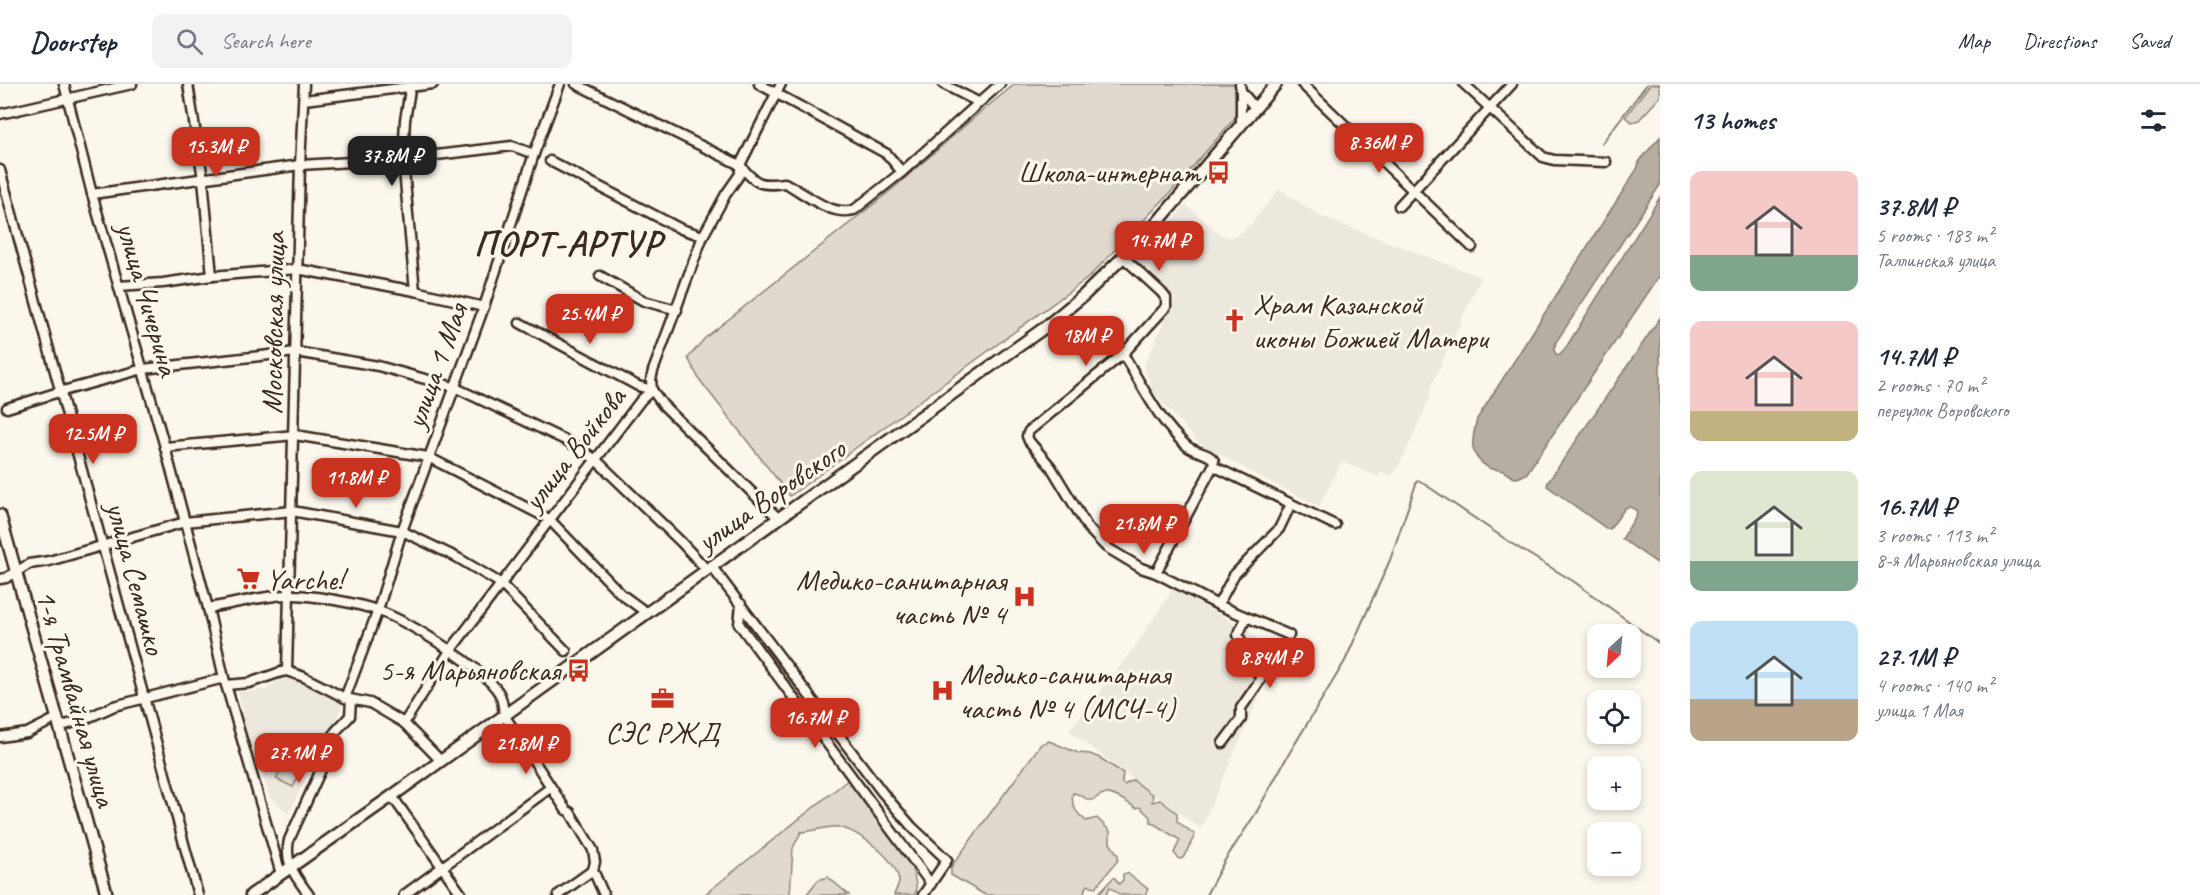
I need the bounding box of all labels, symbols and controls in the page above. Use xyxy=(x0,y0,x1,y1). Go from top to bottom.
search box xyxy=(152,14,572,68)
text: Doorstep xyxy=(30,24,116,59)
icon: search xyxy=(173,25,206,58)
text: Search here xyxy=(221,27,311,55)
text: Map xyxy=(1958,28,1990,54)
text: Directions xyxy=(2023,28,2096,54)
text: Saved xyxy=(2129,28,2170,54)
text: 13 homes xyxy=(1690,104,1775,137)
icon: filters xyxy=(2137,104,2170,137)
pin: 8.36M ₽ xyxy=(1324,123,1434,174)
pin: 15.3M ₽ xyxy=(161,127,271,178)
text: 8.36M ₽ xyxy=(1348,130,1410,155)
text: 15.3M ₽ xyxy=(186,134,246,159)
pin: 37.8M ₽ xyxy=(337,136,447,187)
text: 37.8M ₽ xyxy=(362,143,422,168)
place label: Школа-интернат xyxy=(1018,153,1202,191)
bus stop icon: Школа-интернат xyxy=(1205,159,1231,185)
text: 37.8M ₽ xyxy=(1876,190,1955,223)
icon: home xyxy=(1738,195,1810,267)
street label: улица Чичерина xyxy=(107,216,189,382)
district label: ПОРТ-АРТУР xyxy=(474,220,666,266)
pin: 14.7M ₽ xyxy=(1104,221,1214,272)
text: 5 rooms · 183 m² xyxy=(1876,223,1993,248)
text: 14.7M ₽ xyxy=(1129,228,1189,253)
street label: Московская улица xyxy=(252,230,294,414)
text: Таллинская улица xyxy=(1876,248,1995,273)
place label: Храм Казанской иконы Божией Матери xyxy=(1253,285,1490,357)
pin: 25.4M ₽ xyxy=(535,294,645,345)
street label: улица 1 Мая xyxy=(395,296,477,435)
text: 25.4M ₽ xyxy=(560,301,620,326)
church icon: Храм Казанской иконы Божией Матери xyxy=(1222,308,1248,334)
pin: 18M ₽ xyxy=(1044,316,1128,367)
text: 18M ₽ xyxy=(1062,323,1110,348)
text: 14.7M ₽ xyxy=(1876,340,1955,373)
icon: home xyxy=(1738,345,1810,417)
text: 2 rooms · 70 m² xyxy=(1876,373,1984,398)
street label: улица Войкова xyxy=(513,378,635,520)
text: переулок Воровского xyxy=(1876,398,2008,423)
pin: 12.5M ₽ xyxy=(38,414,148,465)
text: 12.5M ₽ xyxy=(63,421,123,446)
street label: улица Воровского xyxy=(688,429,854,561)
pin: 11.8M ₽ xyxy=(301,458,411,509)
text: 11.8M ₽ xyxy=(326,465,386,490)
text: 16.7M ₽ xyxy=(1876,490,1955,523)
icon: home xyxy=(1738,495,1810,567)
street label: улица Семашко xyxy=(97,496,175,660)
pin: 21.8M ₽ xyxy=(1089,504,1199,555)
text: 21.8M ₽ xyxy=(1114,511,1174,536)
text: 3 rooms · 113 m² xyxy=(1876,523,1993,548)
text: 8-я Марьяновская улица xyxy=(1876,548,2040,573)
place label: Yarche! xyxy=(266,560,349,598)
place label: Медико-санитарная часть № 4 xyxy=(796,561,1009,633)
supermarket icon: Yarche! xyxy=(235,566,261,592)
hospital icon: Медико-санитарная часть № 4 xyxy=(1011,584,1037,610)
street label: 1-я Трамвайная улица xyxy=(27,585,126,813)
north arrow xyxy=(1587,624,1641,678)
map controls xyxy=(1587,624,1641,876)
pin: 8.84M ₽ xyxy=(1215,638,1325,689)
text: 27.1M ₽ xyxy=(1876,640,1955,673)
text: 8.84M ₽ xyxy=(1240,645,1300,670)
icon: home xyxy=(1738,645,1810,717)
place label: 5-я Марьяновская xyxy=(379,651,563,689)
place label: Медико-санитарная часть № 4 (МСЧ-4) xyxy=(960,655,1177,727)
bus stop icon: 5-я Марьяновская xyxy=(565,657,591,683)
text: 4 rooms · 140 m² xyxy=(1876,673,1993,698)
hospital icon: Медико-санитарная часть № 4 (МСЧ-4) xyxy=(929,678,955,704)
office icon: СЭС РЖД xyxy=(649,685,675,711)
button: locate xyxy=(1587,690,1641,744)
pin: 16.7M ₽ xyxy=(760,698,870,749)
text: улица 1 Мая xyxy=(1876,698,1962,723)
text: 16.7M ₽ xyxy=(784,705,846,730)
place label: СЭС РЖД xyxy=(605,713,721,751)
pin: 21.8M ₽ xyxy=(471,724,581,775)
text: 21.8M ₽ xyxy=(496,731,556,756)
pin: 27.1M ₽ xyxy=(244,733,354,784)
text: 27.1M ₽ xyxy=(269,740,329,765)
button: + xyxy=(1587,756,1641,810)
button: − xyxy=(1587,822,1641,876)

